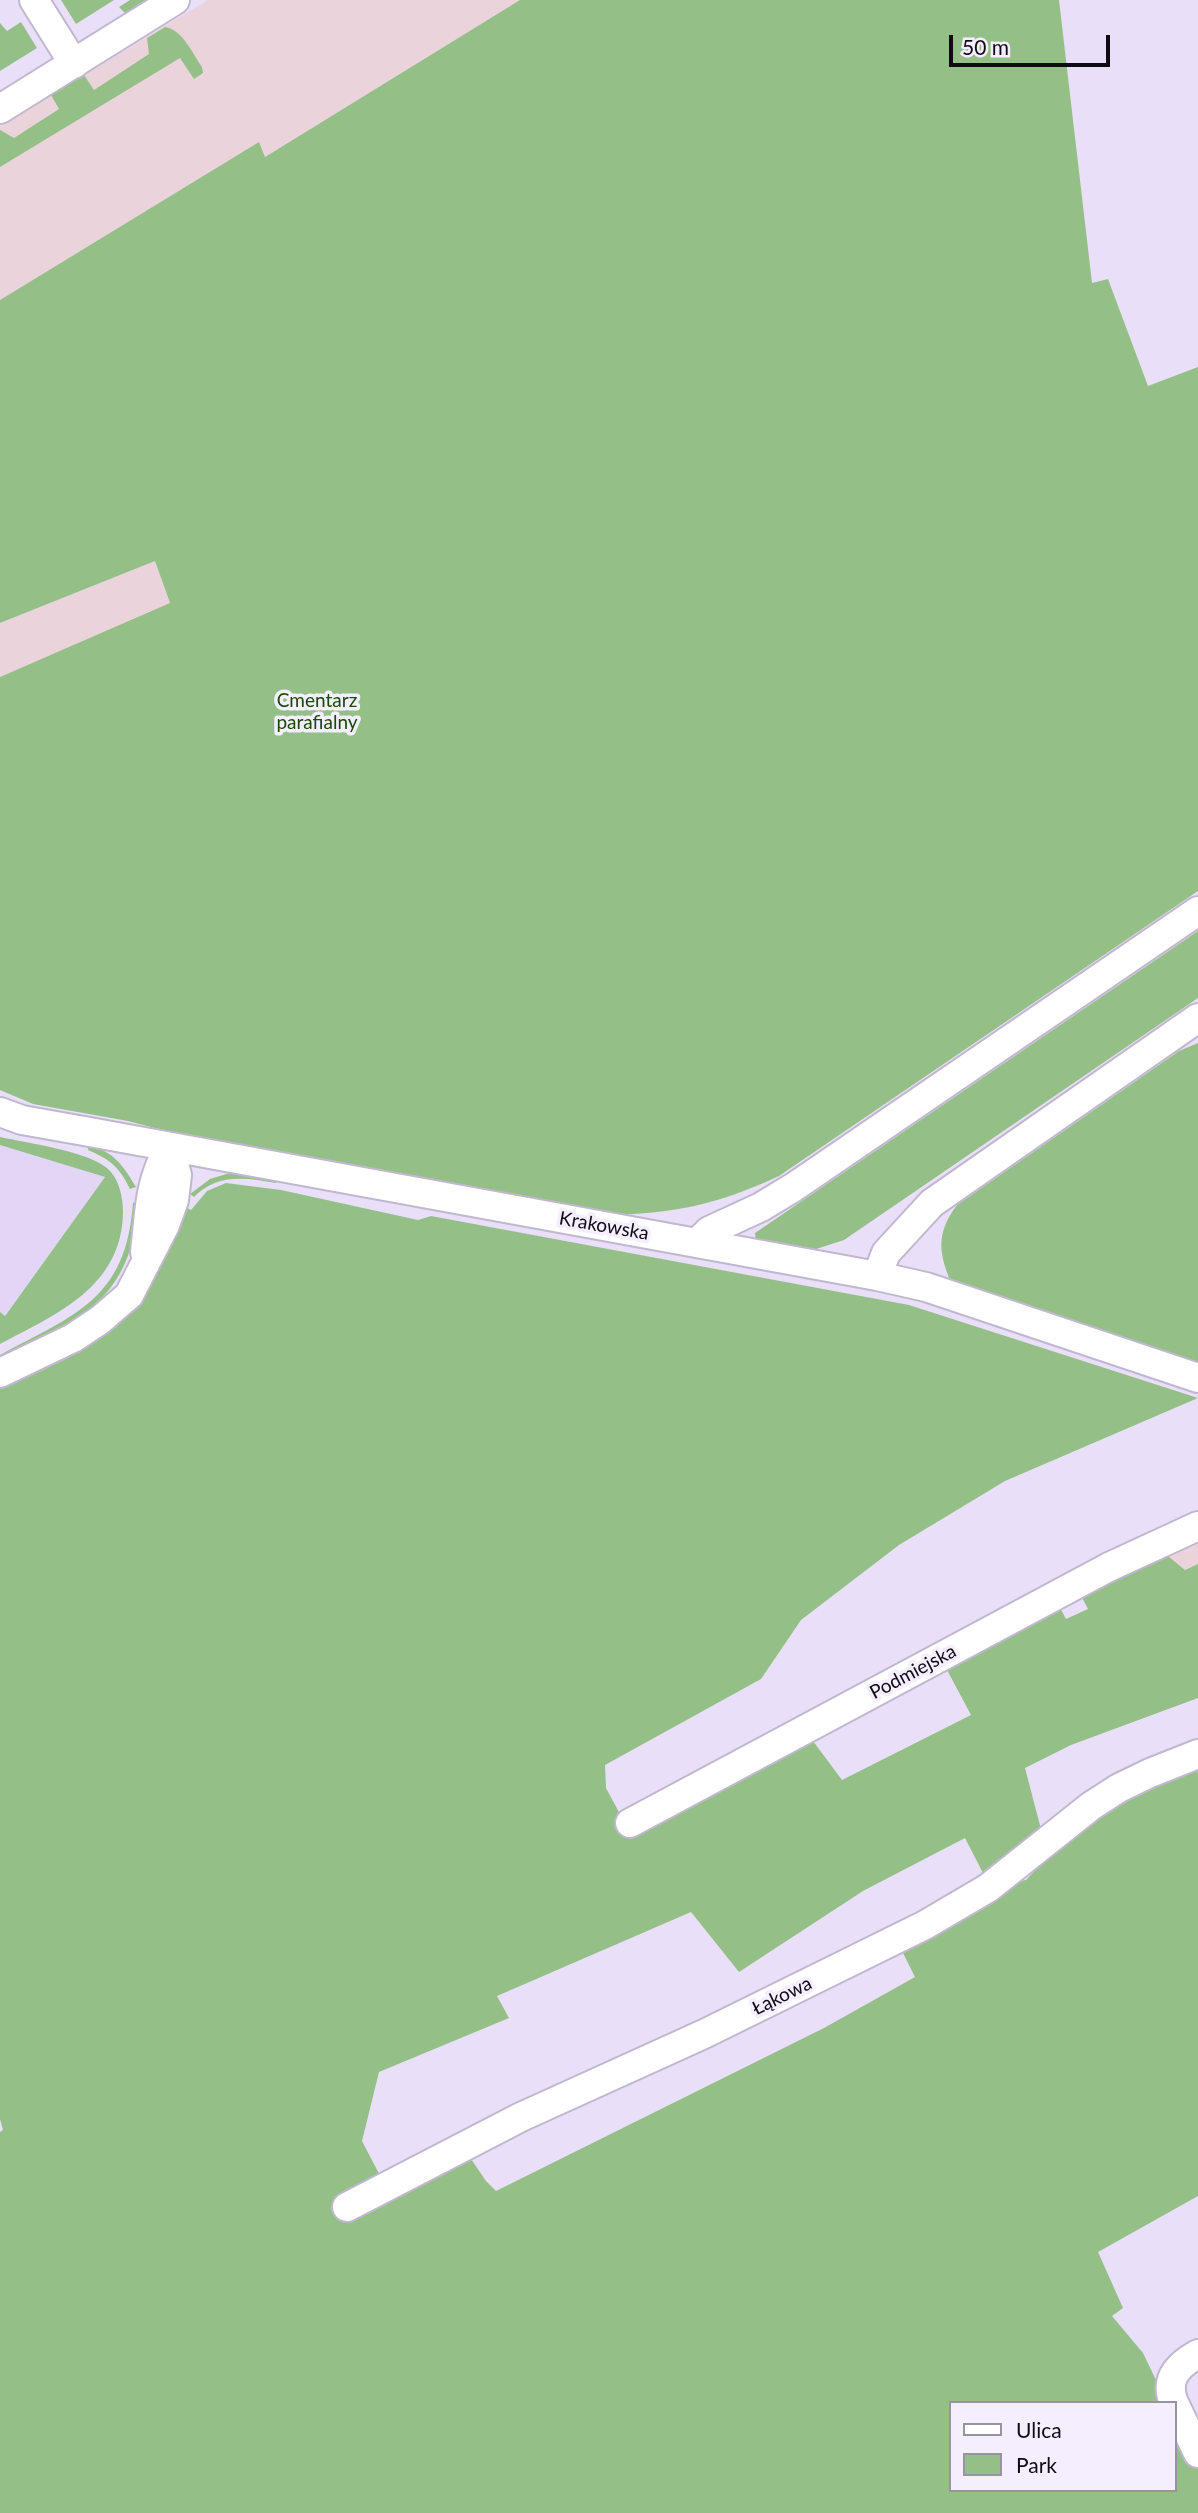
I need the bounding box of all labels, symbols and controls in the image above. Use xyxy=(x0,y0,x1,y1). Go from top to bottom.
scale bar xyxy=(953,21,1114,65)
text: 50 m xyxy=(962,34,1009,59)
park label: Cmentarz parafialny xyxy=(276,690,358,734)
street label: Krakowska xyxy=(557,1207,651,1245)
street label: Podmiejska xyxy=(866,1640,960,1704)
street label: Łąkowa xyxy=(748,1972,816,2020)
legend xyxy=(950,2401,1177,2492)
text: Ulica xyxy=(1016,2417,1062,2442)
text: Park xyxy=(1016,2452,1057,2477)

